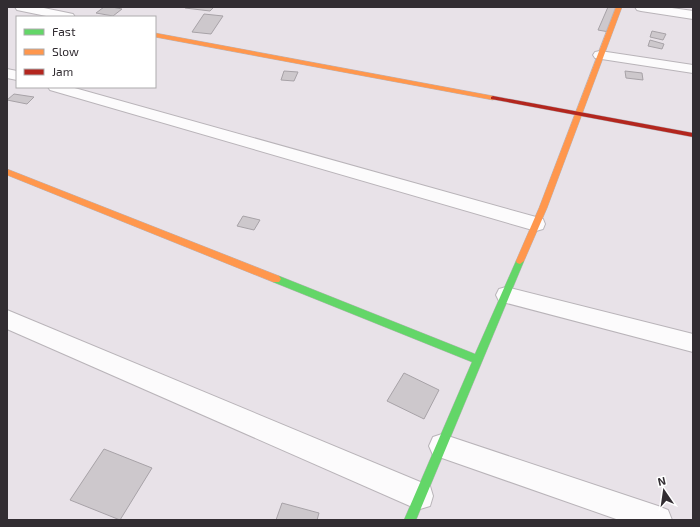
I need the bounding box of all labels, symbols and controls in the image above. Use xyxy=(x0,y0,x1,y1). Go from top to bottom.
legend xyxy=(16,16,156,88)
text: Fast xyxy=(52,24,76,38)
text: Slow xyxy=(52,44,79,58)
text: Jam xyxy=(52,64,73,78)
north arrow xyxy=(644,471,684,511)
text: N xyxy=(656,474,667,488)

